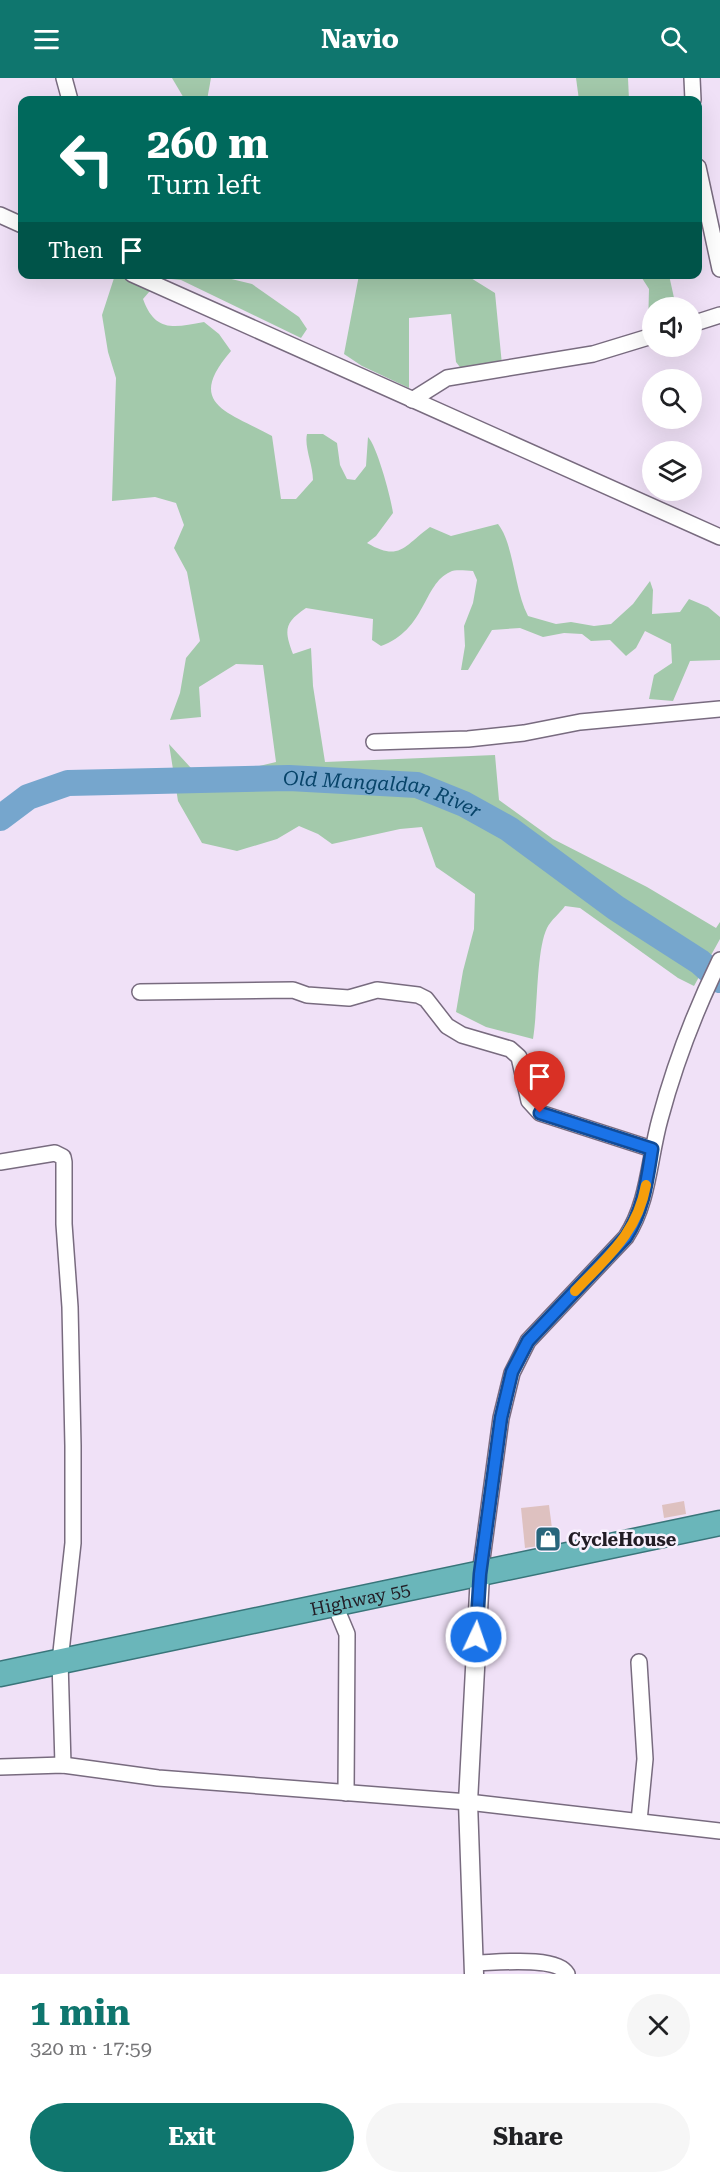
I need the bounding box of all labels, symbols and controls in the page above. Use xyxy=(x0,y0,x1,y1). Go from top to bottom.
icon: menu xyxy=(30,23,63,56)
text: Navio xyxy=(321,23,399,55)
icon: search xyxy=(657,23,690,56)
text: 260 m xyxy=(147,119,269,168)
icon: left xyxy=(48,120,126,198)
text: Turn left xyxy=(147,169,261,201)
icon: arrive xyxy=(115,234,148,267)
text: Then xyxy=(48,238,103,263)
map controls xyxy=(642,297,702,501)
button: sound xyxy=(642,297,702,357)
button: search xyxy=(642,369,702,429)
button: layers xyxy=(642,441,702,501)
water label: Old Mangaldan River xyxy=(283,766,486,824)
pin xyxy=(514,1051,565,1113)
icon: arrive xyxy=(523,1060,556,1093)
shop icon: CycleHouse xyxy=(533,1524,563,1554)
place label: CycleHouse xyxy=(568,1529,677,1550)
street label: Highway 55 xyxy=(308,1578,412,1619)
position arrow xyxy=(444,1605,508,1669)
text: 1 min xyxy=(30,1992,130,2034)
button: close xyxy=(627,1994,690,2057)
text: 320 m · 17:59 xyxy=(30,2036,152,2060)
button: Exit xyxy=(30,2103,354,2172)
button: Share xyxy=(366,2103,690,2172)

